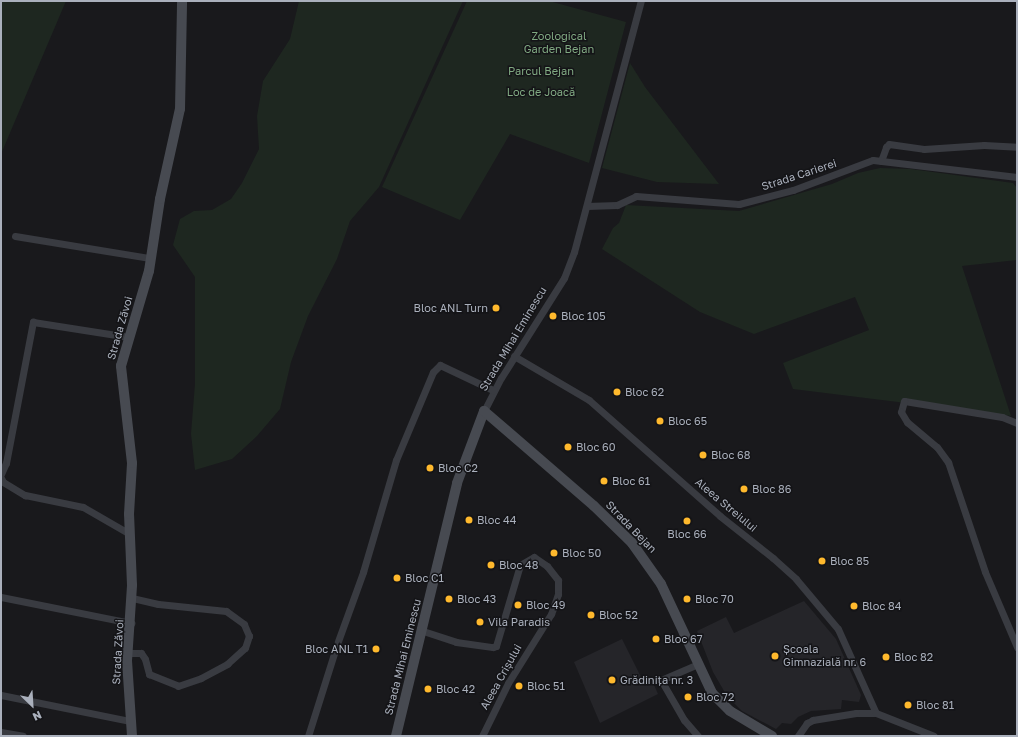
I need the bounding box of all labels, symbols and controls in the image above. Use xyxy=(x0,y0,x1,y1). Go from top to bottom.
park label: Zoological Garden Bejan xyxy=(524,30,594,56)
park label: Parcul Bejan xyxy=(508,64,574,78)
park label: Loc de Joacă xyxy=(507,85,575,99)
street label: Strada Carierei xyxy=(760,157,838,193)
street label: Strada Mihai Eminescu xyxy=(477,284,549,394)
street label: Strada Zăvoi xyxy=(105,295,135,361)
place label: Bloc ANL Turn xyxy=(414,301,488,315)
marker: Bloc ANL Turn xyxy=(491,303,501,313)
place label: Bloc 105 xyxy=(561,309,606,323)
marker: Bloc 105 xyxy=(548,311,558,321)
place label: Bloc 62 xyxy=(625,385,664,399)
marker: Bloc 62 xyxy=(612,387,622,397)
place label: Bloc 65 xyxy=(668,414,707,428)
marker: Bloc 65 xyxy=(655,416,665,426)
place label: Bloc 60 xyxy=(576,440,616,454)
marker: Bloc 60 xyxy=(563,442,573,452)
place label: Bloc 68 xyxy=(711,448,750,462)
marker: Bloc 68 xyxy=(698,450,708,460)
place label: Bloc C2 xyxy=(438,461,478,475)
marker: Bloc C2 xyxy=(425,463,435,473)
place label: Bloc 61 xyxy=(612,474,650,488)
street label: Aleea Streiului xyxy=(692,475,760,535)
marker: Bloc 61 xyxy=(599,476,609,486)
place label: Bloc 86 xyxy=(752,482,791,496)
marker: Bloc 86 xyxy=(739,484,749,494)
street label: Strada Bejan xyxy=(603,498,659,556)
place label: Bloc 44 xyxy=(477,513,517,527)
marker: Bloc 44 xyxy=(464,515,474,525)
marker: Bloc 66 xyxy=(682,516,692,526)
place label: Bloc 66 xyxy=(667,527,707,541)
place label: Bloc 50 xyxy=(562,546,601,560)
marker: Bloc 50 xyxy=(549,548,559,558)
place label: Bloc 85 xyxy=(830,554,869,568)
marker: Bloc 85 xyxy=(817,556,827,566)
place label: Bloc 48 xyxy=(499,558,539,572)
marker: Bloc 48 xyxy=(486,560,496,570)
place label: Bloc C1 xyxy=(405,571,444,585)
marker: Bloc C1 xyxy=(392,573,402,583)
place label: Bloc 43 xyxy=(457,592,496,606)
place label: Bloc 70 xyxy=(695,592,734,606)
marker: Bloc 43 xyxy=(444,594,454,604)
marker: Bloc 70 xyxy=(682,594,692,604)
street label: Strada Mihai Eminescu xyxy=(382,597,424,717)
place label: Bloc 49 xyxy=(526,598,565,612)
place label: Bloc 84 xyxy=(862,599,902,613)
marker: Bloc 49 xyxy=(513,600,523,610)
marker: Bloc 84 xyxy=(849,601,859,611)
place label: Bloc 52 xyxy=(599,608,638,622)
marker: Bloc 52 xyxy=(586,610,596,620)
place label: Vila Paradis xyxy=(488,615,550,629)
marker: Vila Paradis xyxy=(475,617,485,627)
street label: Strada Zăvoi xyxy=(110,619,126,685)
place label: Bloc 67 xyxy=(664,632,703,646)
marker: Bloc 67 xyxy=(651,634,661,644)
place label: Bloc ANL T1 xyxy=(305,642,368,656)
street label: Aleea Crișului xyxy=(478,642,524,712)
place label: Școala Gimnazială nr. 6 xyxy=(783,643,866,669)
marker: Bloc ANL T1 xyxy=(371,644,381,654)
place label: Bloc 82 xyxy=(894,650,933,664)
marker: Școala Gimnazială nr. 6 xyxy=(770,651,780,661)
marker: Bloc 82 xyxy=(881,652,891,662)
place label: Grădinița nr. 3 xyxy=(620,673,693,687)
marker: Grădinița nr. 3 xyxy=(607,675,617,685)
place label: Bloc 51 xyxy=(527,679,565,693)
marker: Bloc 51 xyxy=(514,681,524,691)
place label: Bloc 42 xyxy=(436,682,475,696)
marker: Bloc 42 xyxy=(423,684,433,694)
north arrow xyxy=(12,685,52,725)
place label: Bloc 72 xyxy=(696,690,734,704)
marker: Bloc 72 xyxy=(683,692,693,702)
place label: Bloc 81 xyxy=(916,698,954,712)
marker: Bloc 81 xyxy=(903,700,913,710)
text: N xyxy=(31,709,44,724)

